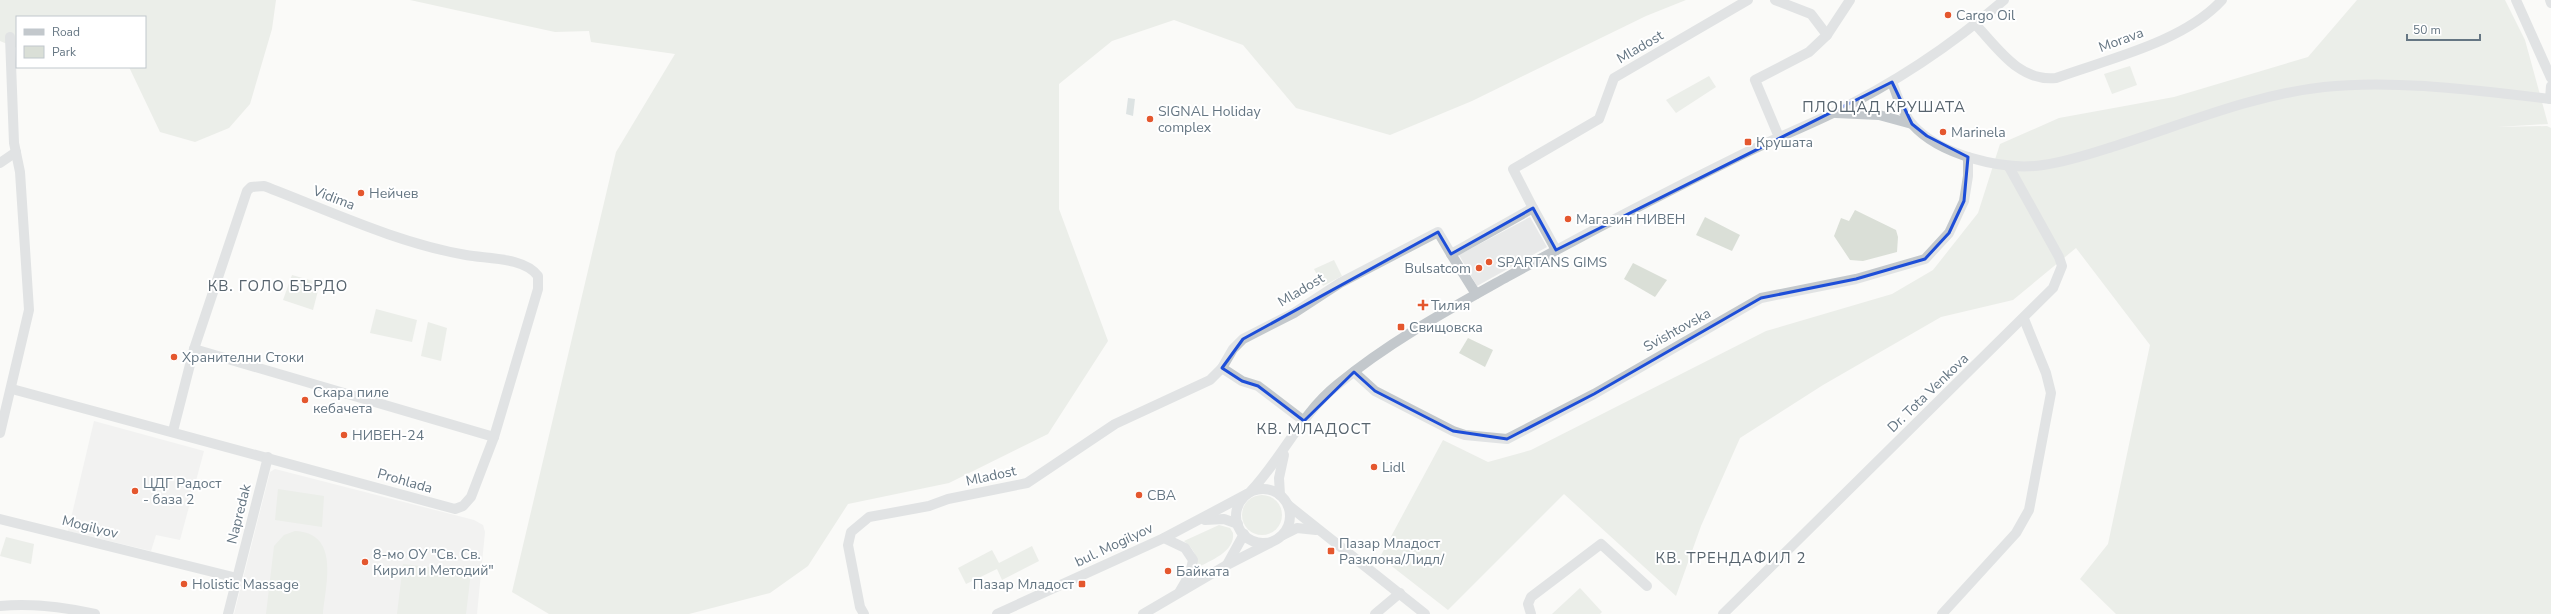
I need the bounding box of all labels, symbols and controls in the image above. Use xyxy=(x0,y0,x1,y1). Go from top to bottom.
place label: Cargo Oil xyxy=(1956,6,2016,25)
marker: Cargo Oil xyxy=(1943,10,1953,20)
legend xyxy=(16,16,146,68)
scale bar xyxy=(2407,16,2480,42)
text: 50 m xyxy=(2413,22,2441,38)
street label: Morava xyxy=(2096,23,2146,57)
text: Road xyxy=(52,24,80,40)
street label: Mladost xyxy=(1613,26,1667,68)
text: Park xyxy=(52,44,77,60)
district label: ПЛОЩАД КРУШАТА xyxy=(1802,97,1966,117)
place label: SIGNAL Holiday complex xyxy=(1158,102,1261,137)
marker: SIGNAL Holiday complex xyxy=(1145,114,1155,124)
place label: Marinela xyxy=(1951,123,2006,142)
marker: Marinela xyxy=(1938,127,1948,137)
place label: Крушата xyxy=(1756,133,1813,152)
marker: Крушата xyxy=(1743,137,1753,147)
street label: Vidima xyxy=(309,181,358,215)
place label: Нейчев xyxy=(369,184,419,203)
marker: Нейчев xyxy=(356,188,366,198)
place label: Магазин НИВЕН xyxy=(1576,210,1685,229)
marker: Магазин НИВЕН xyxy=(1563,214,1573,224)
place label: SPARTANS GIMS xyxy=(1497,253,1608,272)
marker: SPARTANS GIMS xyxy=(1484,257,1494,267)
place label: Bulsatcom xyxy=(1405,259,1471,278)
marker: Bulsatcom xyxy=(1474,263,1484,273)
street label: Mladost xyxy=(1274,269,1328,311)
district label: КВ. ГОЛО БЪРДО xyxy=(208,276,348,296)
place label: Тилия xyxy=(1431,296,1470,315)
marker: Тилия xyxy=(1418,300,1428,310)
street label: Svishtovska xyxy=(1640,304,1714,356)
place label: Свищовска xyxy=(1409,318,1483,337)
marker: Свищовска xyxy=(1396,322,1406,332)
place label: Хранителни Стоки xyxy=(182,348,304,367)
street label: Dr. Tota Venkova xyxy=(1883,349,1973,437)
marker: Хранителни Стоки xyxy=(169,352,179,362)
place label: Скара пиле кебачета xyxy=(313,383,389,418)
marker: Скара пиле кебачета xyxy=(300,395,310,405)
district label: КВ. МЛАДОСТ xyxy=(1257,419,1371,439)
place label: НИВЕН-24 xyxy=(352,426,424,445)
marker: НИВЕН-24 xyxy=(339,430,349,440)
place label: Lidl xyxy=(1382,458,1406,477)
street label: Mladost xyxy=(964,461,1018,491)
marker: Lidl xyxy=(1369,462,1379,472)
street label: Prohlada xyxy=(375,464,435,498)
place label: ЦДГ Радост - база 2 xyxy=(143,474,222,509)
street label: Napredak xyxy=(222,481,256,546)
marker: ЦДГ Радост - база 2 xyxy=(130,486,140,496)
place label: CBA xyxy=(1147,486,1176,505)
marker: CBA xyxy=(1134,490,1144,500)
street label: Mogilyov xyxy=(60,511,121,543)
street label: bul. Mogilyov xyxy=(1072,518,1157,571)
place label: Пазар Младост Разклона/Лидл/ xyxy=(1339,534,1445,569)
place label: 8-мо ОУ "Св. Св. Кирил и Методий" xyxy=(373,545,494,580)
marker: Пазар Младост Разклона/Лидл/ xyxy=(1326,546,1336,556)
district label: КВ. ТРЕНДАФИЛ 2 xyxy=(1656,548,1806,568)
marker: 8-мо ОУ "Св. Св. Кирил и Методий" xyxy=(360,557,370,567)
place label: Байката xyxy=(1176,562,1230,581)
marker: Байката xyxy=(1163,566,1173,576)
place label: Holistic Massage xyxy=(192,575,299,594)
place label: Пазар Младост xyxy=(973,575,1075,594)
marker: Holistic Massage xyxy=(179,579,189,589)
marker: Пазар Младост xyxy=(1077,579,1087,589)

